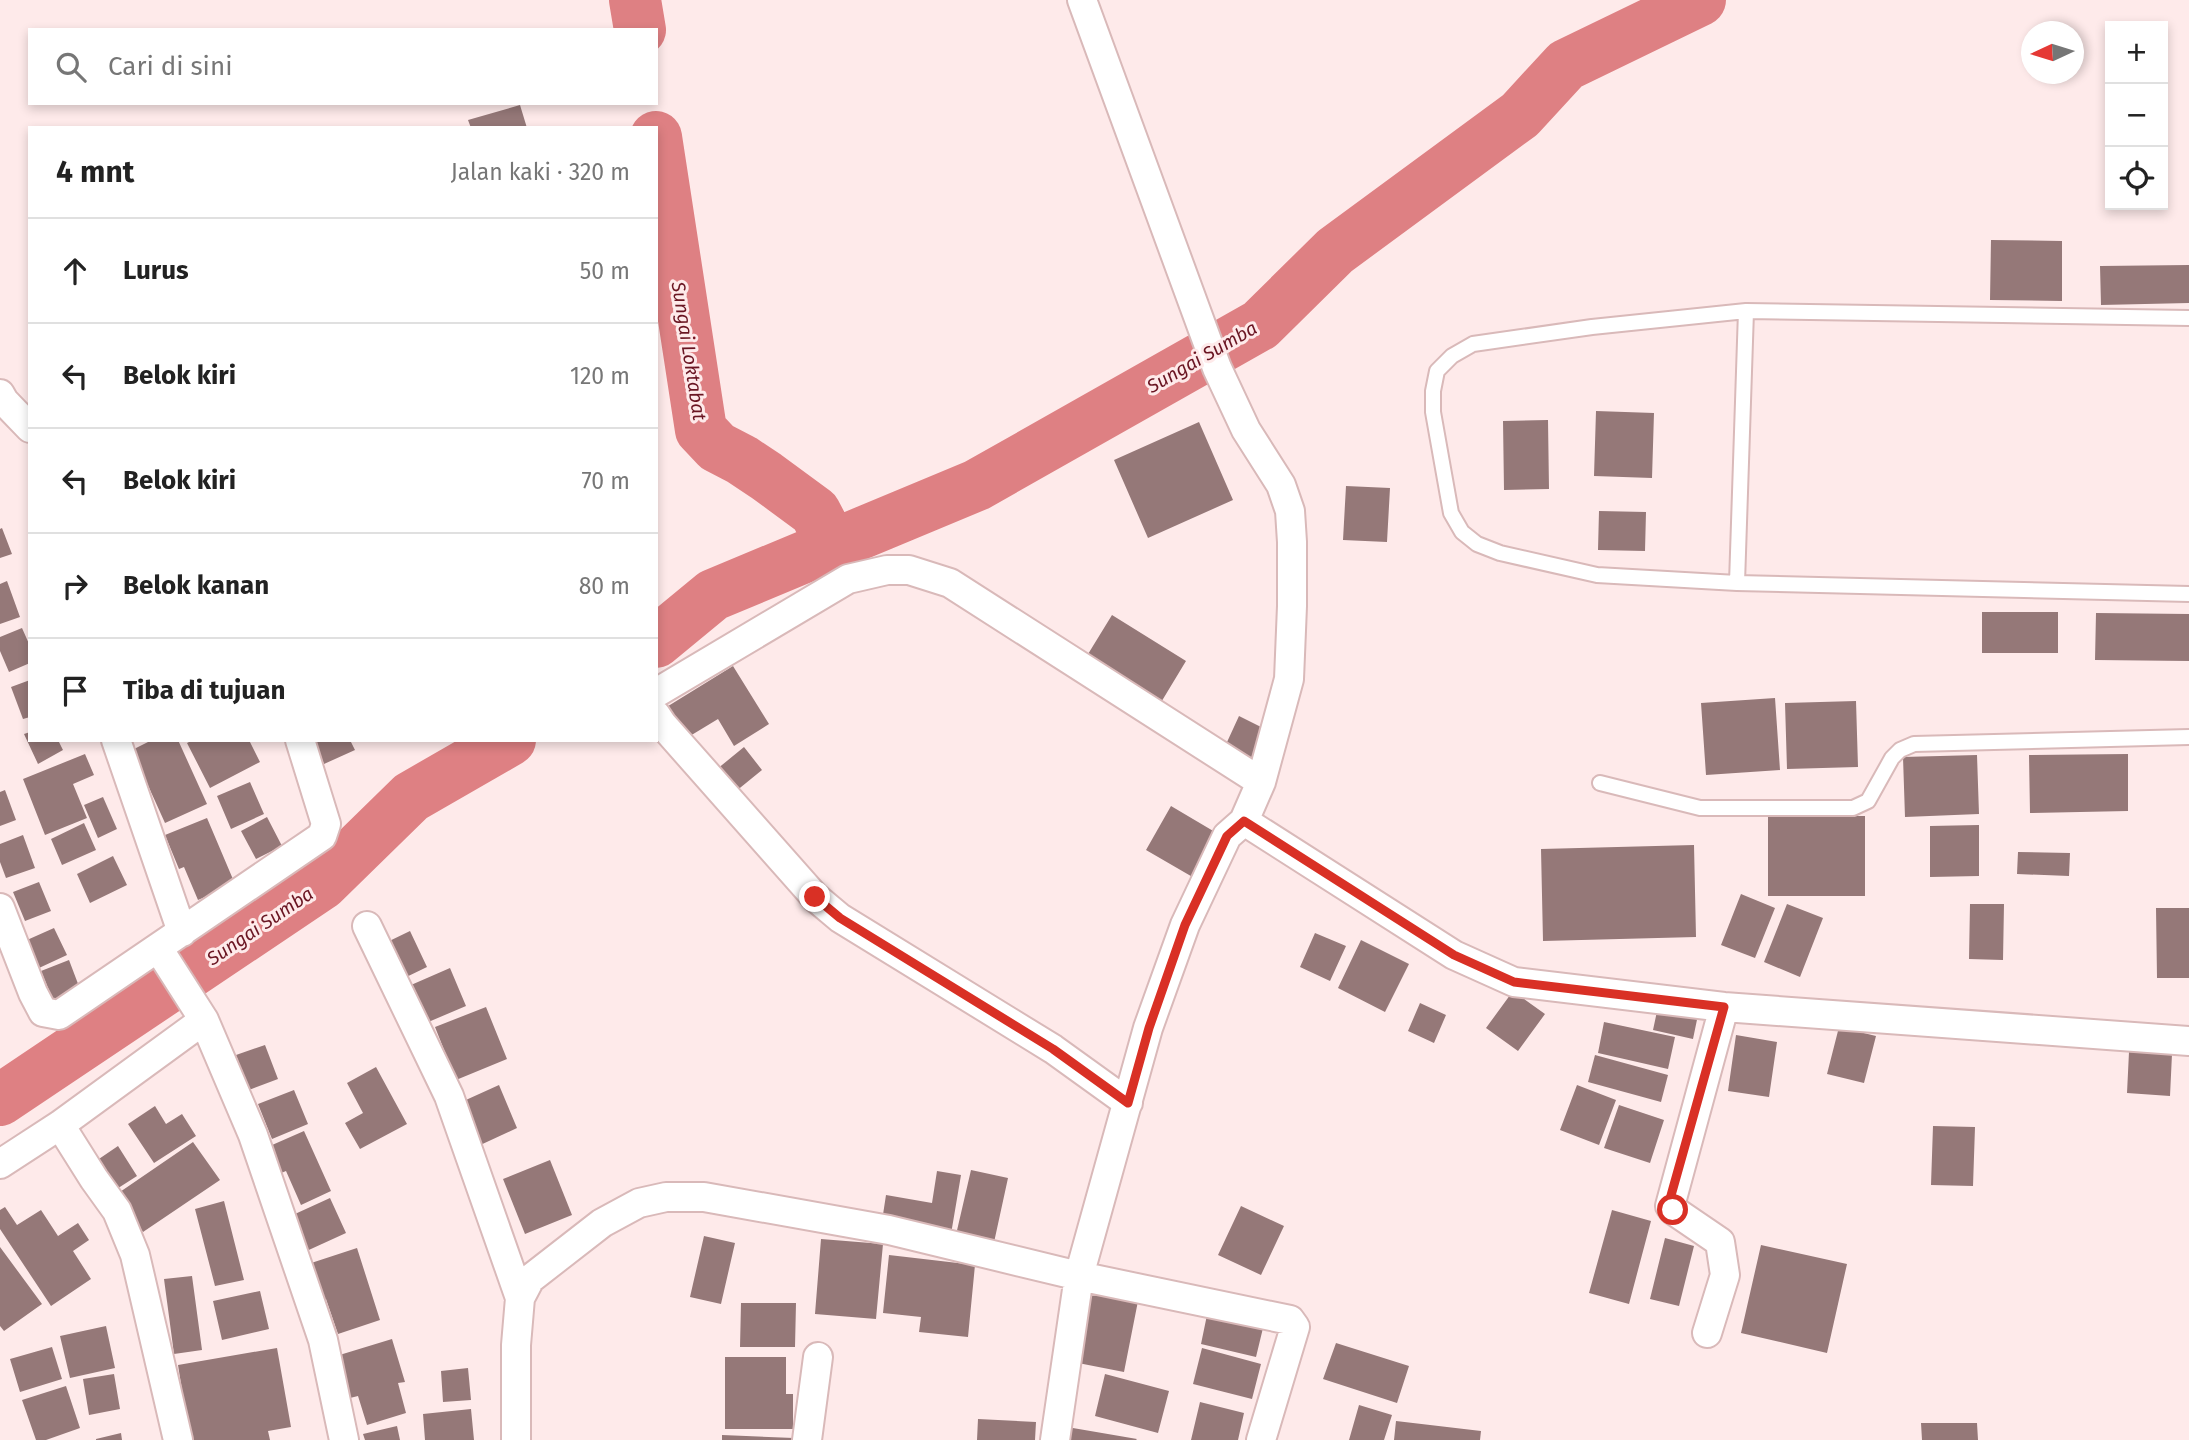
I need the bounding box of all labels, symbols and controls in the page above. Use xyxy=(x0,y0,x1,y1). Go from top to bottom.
north arrow xyxy=(2021,21,2084,84)
map controls xyxy=(2105,21,2168,210)
button: + xyxy=(2105,21,2168,84)
search box xyxy=(28,28,658,105)
icon: search xyxy=(52,48,90,86)
text: Cari di sini xyxy=(108,51,233,82)
button: − xyxy=(2105,84,2168,147)
button: locate xyxy=(2105,147,2168,210)
text: 4 mnt xyxy=(56,154,134,190)
text: Jalan kaki · 320 m xyxy=(451,158,630,186)
icon: ahead xyxy=(56,252,94,290)
text: Lurus xyxy=(123,255,189,286)
text: 50 m xyxy=(580,257,630,285)
water label: Sungai Loktabat xyxy=(667,279,711,422)
water label: Sungai Sumba xyxy=(1142,316,1261,398)
icon: left xyxy=(56,357,94,395)
text: Belok kiri xyxy=(123,360,236,391)
text: 120 m xyxy=(570,362,630,390)
icon: left xyxy=(56,462,94,500)
text: Belok kiri xyxy=(123,465,236,496)
text: 70 m xyxy=(581,467,630,495)
icon: right xyxy=(56,567,94,605)
text: Belok kanan xyxy=(123,570,269,601)
text: 80 m xyxy=(579,572,630,600)
icon: arrive xyxy=(56,672,94,710)
text: Tiba di tujuan xyxy=(123,675,285,706)
route end xyxy=(799,881,830,912)
water label: Sungai Sumba xyxy=(202,882,318,971)
route start xyxy=(1657,1194,1688,1225)

